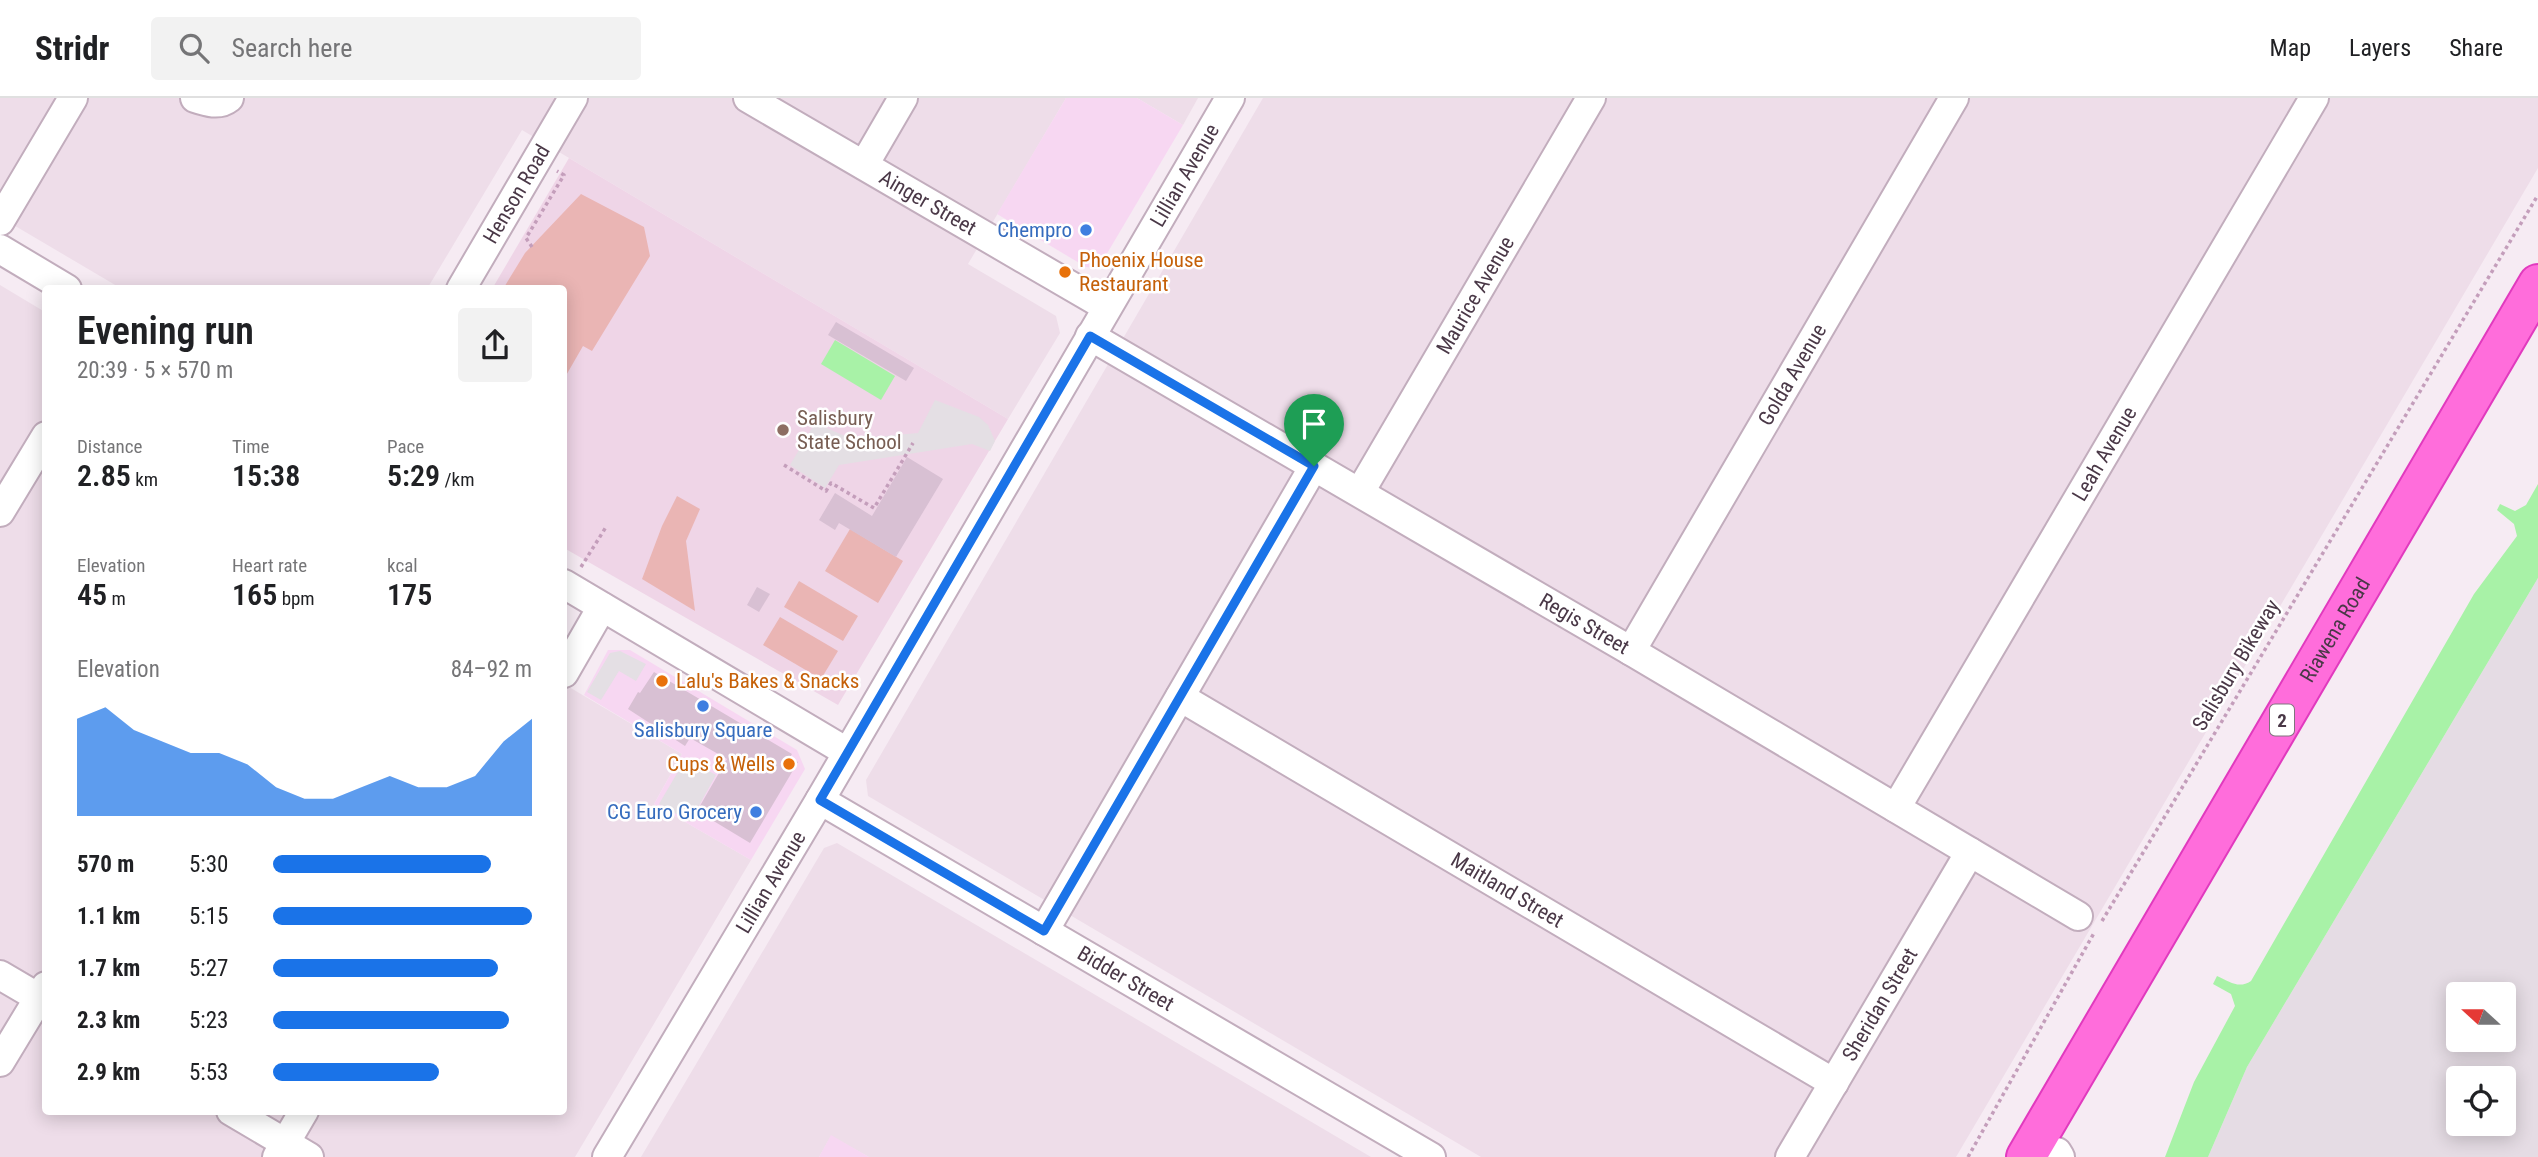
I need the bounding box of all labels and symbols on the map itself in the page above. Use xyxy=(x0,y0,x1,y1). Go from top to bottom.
street label: Lillian Avenue xyxy=(1145,120,1224,231)
street label: Henson Road xyxy=(478,140,555,248)
street label: Ainger Street xyxy=(875,165,980,240)
place label: Chempro xyxy=(997,218,1072,242)
marker: Chempro xyxy=(1078,222,1094,238)
street label: Maurice Avenue xyxy=(1432,232,1519,358)
place label: Phoenix House Restaurant xyxy=(1079,248,1203,296)
marker: Phoenix House Restaurant xyxy=(1057,264,1073,280)
street label: Golda Avenue xyxy=(1753,319,1831,430)
pin xyxy=(1284,394,1344,466)
street label: Leah Avenue xyxy=(2067,402,2142,505)
place label: Salisbury State School xyxy=(797,406,902,454)
marker: Salisbury State School xyxy=(775,422,791,438)
street label: Riawena Road xyxy=(2295,574,2375,686)
street label: Regis Street xyxy=(1535,588,1633,659)
street label: Salisbury Bikeway xyxy=(2187,595,2285,735)
place label: Lalu's Bakes & Snacks xyxy=(676,669,859,693)
marker: Lalu's Bakes & Snacks xyxy=(654,673,670,689)
marker: Salisbury Square xyxy=(695,698,711,714)
road number: 2 xyxy=(2270,705,2294,736)
place label: Salisbury Square xyxy=(634,718,772,742)
place label: Cups & Wells xyxy=(667,752,775,776)
marker: Cups & Wells xyxy=(781,756,797,772)
place label: CG Euro Grocery xyxy=(607,800,742,824)
marker: CG Euro Grocery xyxy=(748,804,764,820)
street label: Lillian Avenue xyxy=(731,827,811,938)
street label: Maitland Street xyxy=(1447,848,1568,933)
street label: Bidder Street xyxy=(1073,941,1178,1016)
street label: Sheridan Street xyxy=(1837,944,1923,1065)
north arrow xyxy=(2446,982,2516,1052)

